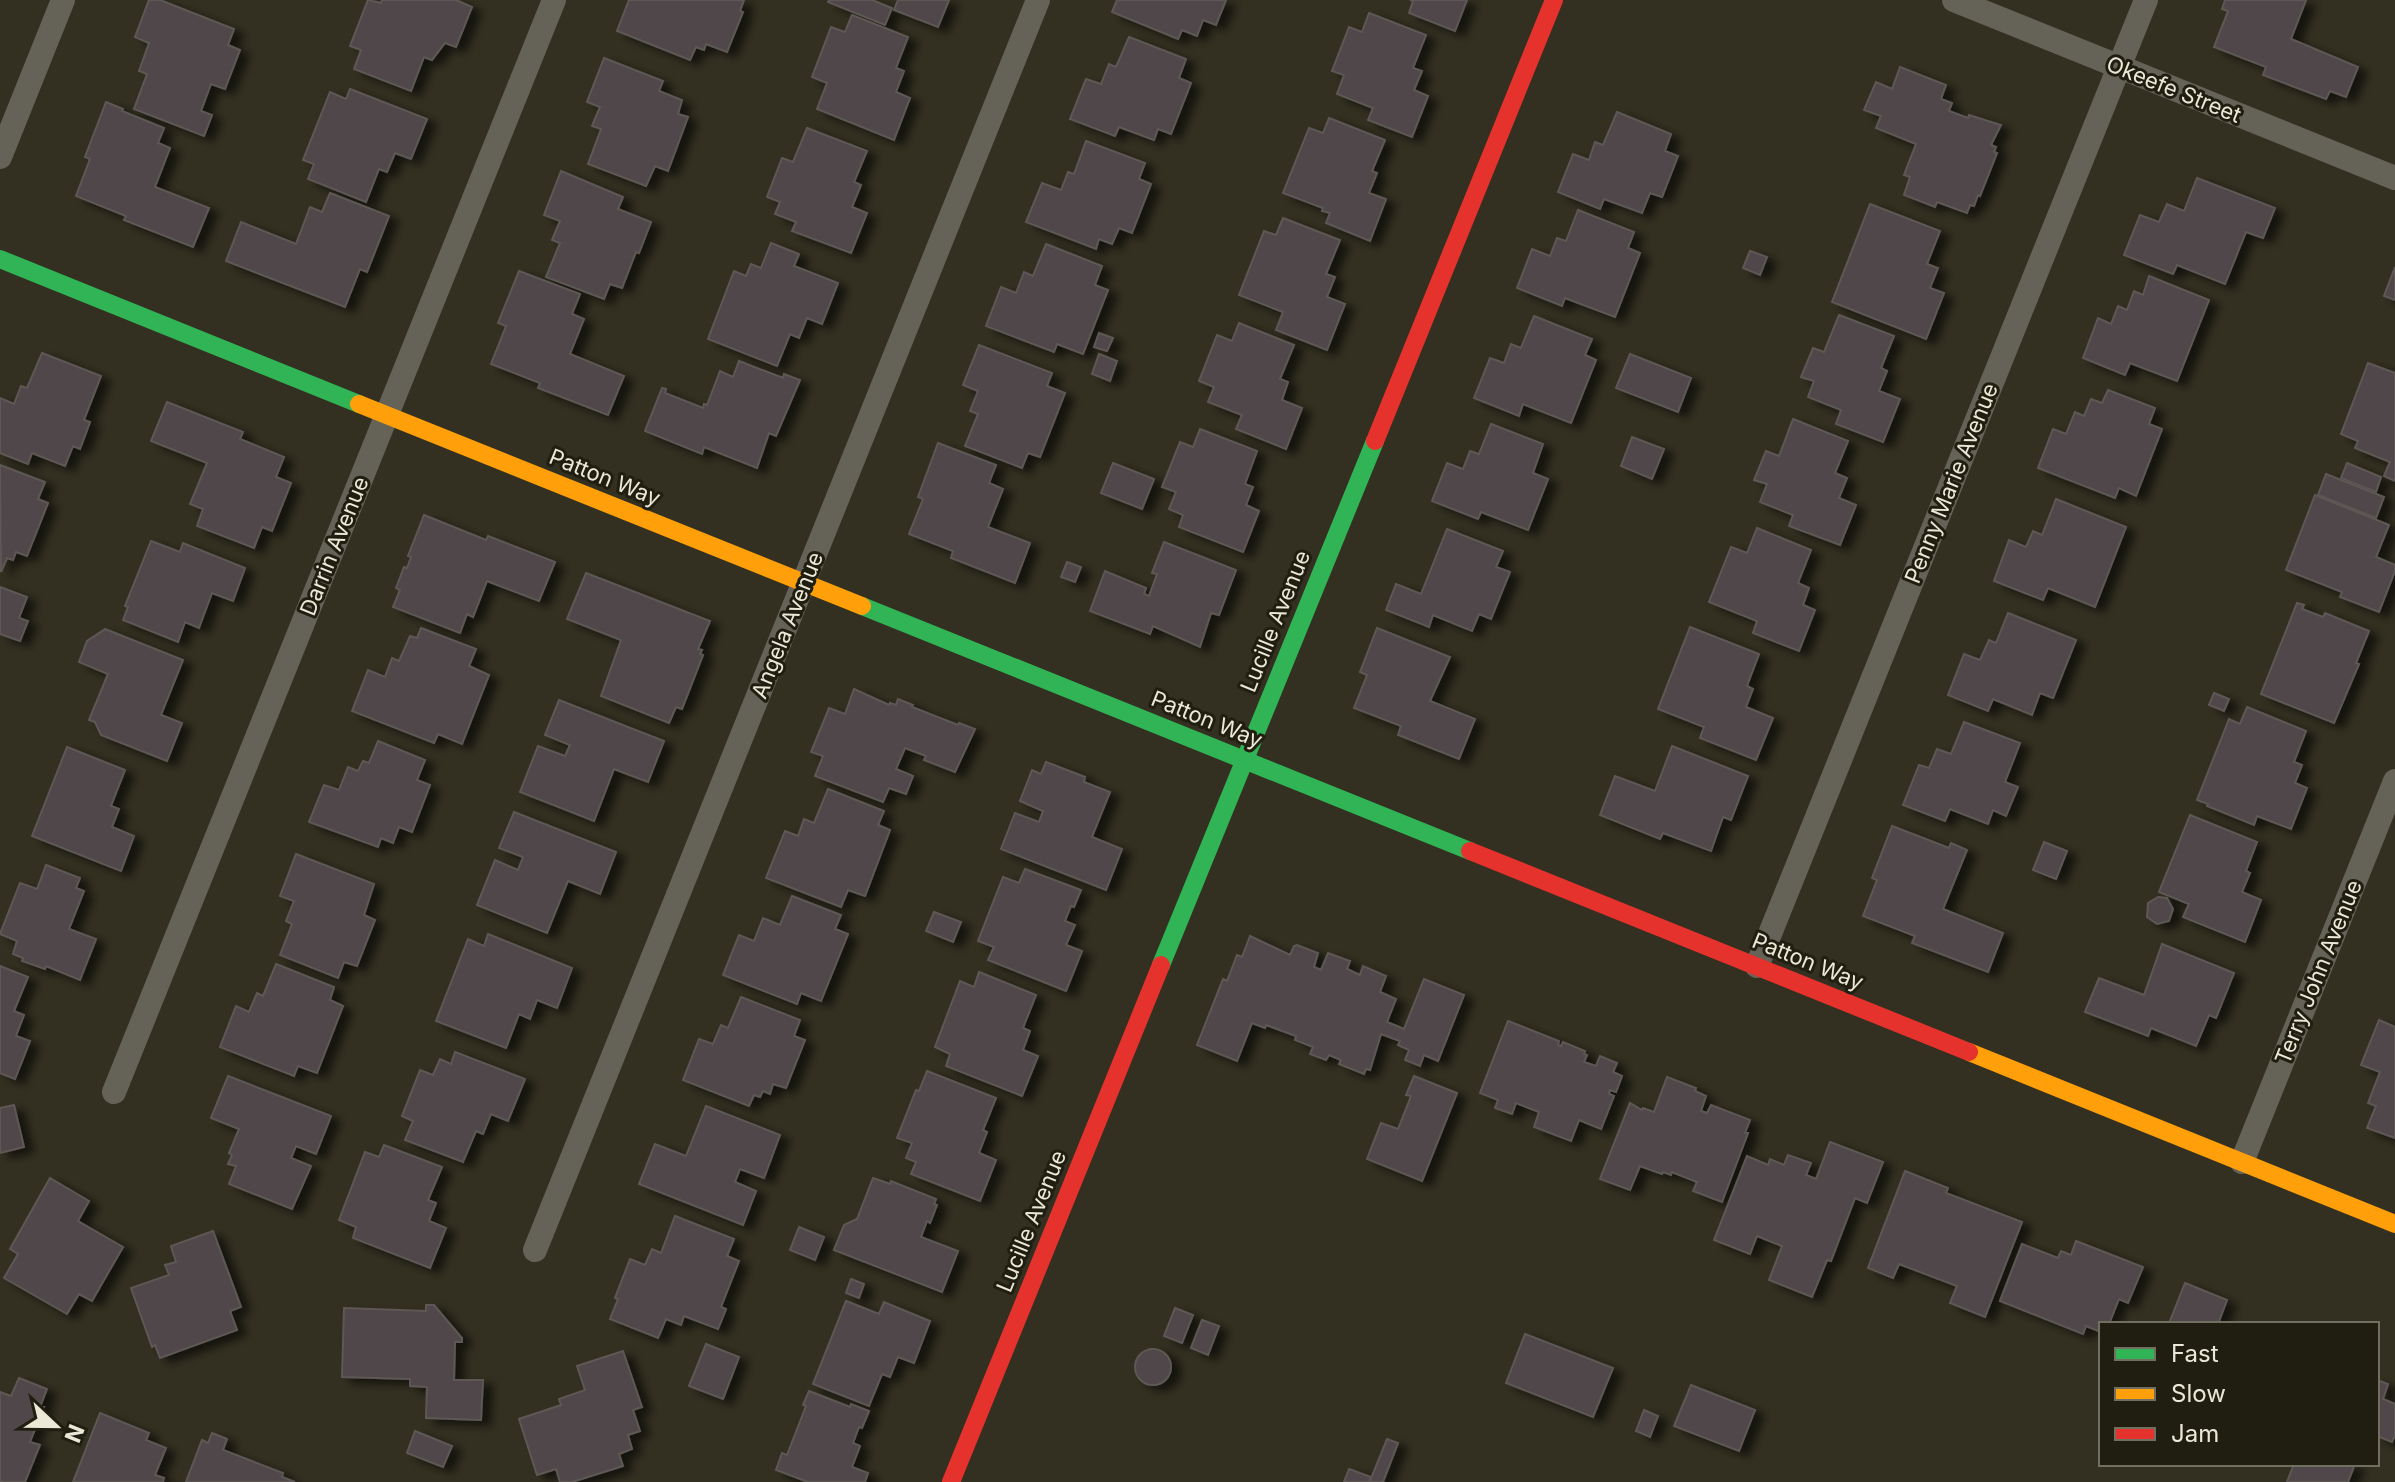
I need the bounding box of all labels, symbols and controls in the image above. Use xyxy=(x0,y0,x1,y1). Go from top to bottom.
street label: Okeefe Street xyxy=(2103,50,2245,128)
street label: Penny Marie Avenue xyxy=(1899,379,2003,587)
street label: Patton Way xyxy=(546,443,664,511)
street label: Darrin Avenue xyxy=(294,473,374,619)
street label: Lucille Avenue xyxy=(1235,546,1315,696)
street label: Angela Avenue xyxy=(746,548,828,702)
street label: Patton Way xyxy=(1148,685,1266,753)
street label: Terry John Avenue xyxy=(2269,876,2367,1068)
street label: Patton Way xyxy=(1749,927,1867,995)
street label: Lucille Avenue xyxy=(991,1146,1071,1296)
legend xyxy=(2099,1322,2379,1466)
text: Fast xyxy=(2171,1339,2219,1368)
text: Slow xyxy=(2171,1379,2226,1408)
north arrow xyxy=(16,1386,96,1466)
text: Jam xyxy=(2171,1419,2219,1448)
text: N xyxy=(59,1421,90,1446)

